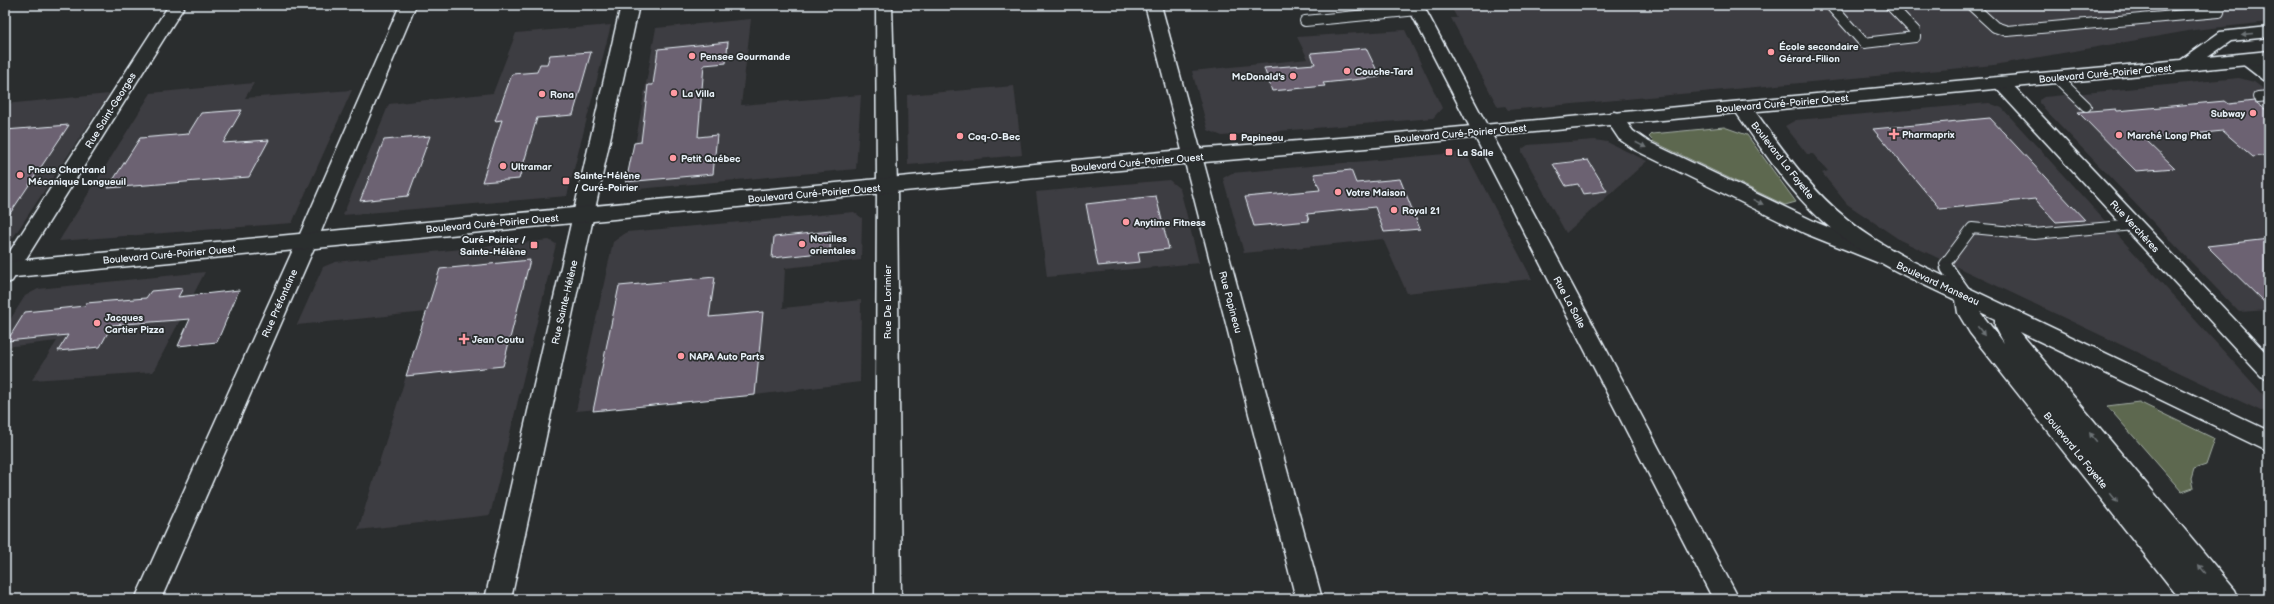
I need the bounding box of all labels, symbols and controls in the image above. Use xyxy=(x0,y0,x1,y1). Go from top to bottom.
one-way arrow xyxy=(2241,31,2253,38)
place label: École secondaire Gérard-Filion xyxy=(1779,41,1859,65)
marker: École secondaire Gérard-Filion xyxy=(1766,47,1776,57)
marker: Pensee Gourmande xyxy=(687,51,697,61)
place label: Pensee Gourmande xyxy=(700,51,791,63)
street label: Boulevard Curé-Poirier Ouest xyxy=(2038,62,2172,86)
marker: Couche-Tard xyxy=(1342,66,1352,76)
place label: Couche-Tard xyxy=(1355,66,1413,78)
street label: Rue Saint-Georges xyxy=(83,71,139,150)
place label: McDonald's xyxy=(1232,71,1285,83)
marker: McDonald's xyxy=(1288,71,1298,81)
marker: La Villa xyxy=(669,88,679,98)
place label: La Villa xyxy=(682,88,715,100)
marker: Rona xyxy=(537,89,547,99)
place label: Rona xyxy=(550,89,574,101)
street label: Boulevard Curé-Poirier Ouest xyxy=(1715,92,1849,116)
place label: Subway xyxy=(2211,108,2245,120)
marker: Subway xyxy=(2248,108,2258,118)
street label: Boulevard La Fayette xyxy=(1748,119,1816,202)
street label: Boulevard Curé-Poirier Ouest xyxy=(1393,122,1527,146)
marker: Pharmaprix xyxy=(1889,129,1899,139)
place label: Pharmaprix xyxy=(1902,129,1955,141)
marker: Marché Long Phat xyxy=(2114,130,2124,140)
place label: Marché Long Phat xyxy=(2127,130,2211,142)
marker: Coq-O-Bec xyxy=(955,131,965,141)
place label: Coq-O-Bec xyxy=(968,131,1021,143)
marker: Papineau xyxy=(1228,132,1238,142)
place label: Papineau xyxy=(1241,132,1284,144)
one-way arrow xyxy=(1635,142,1647,148)
marker: La Salle xyxy=(1444,147,1454,157)
place label: La Salle xyxy=(1457,147,1494,159)
street label: Boulevard Curé-Poirier Ouest xyxy=(1070,151,1204,175)
marker: Petit Québec xyxy=(668,153,678,163)
place label: Petit Québec xyxy=(681,153,741,165)
marker: Ultramar xyxy=(498,161,508,171)
place label: Ultramar xyxy=(511,161,553,173)
place label: Pneus Chartrand Mécanique Longueuil xyxy=(28,164,126,188)
marker: Pneus Chartrand Mécanique Longueuil xyxy=(15,170,25,180)
place label: Sainte-Hélène / Curé-Poirier xyxy=(574,170,640,194)
marker: Sainte-Hélène / Curé-Poirier xyxy=(561,176,571,186)
street label: Boulevard Curé-Poirier Ouest xyxy=(747,182,881,206)
marker: Votre Maison xyxy=(1333,187,1343,197)
place label: Votre Maison xyxy=(1346,187,1406,199)
street label: Rue Verchères xyxy=(2107,198,2162,255)
one-way arrow xyxy=(1752,199,1764,205)
marker: Royal 21 xyxy=(1389,205,1399,215)
place label: Royal 21 xyxy=(1402,205,1440,217)
street label: Boulevard Curé-Poirier Ouest xyxy=(425,212,559,236)
marker: Anytime Fitness xyxy=(1121,217,1131,227)
place label: Anytime Fitness xyxy=(1133,217,1206,229)
place label: Nouilles orientales xyxy=(810,233,856,257)
place label: Curé-Poirier / Sainte-Hélène xyxy=(460,234,526,258)
marker: Nouilles orientales xyxy=(797,239,807,249)
marker: Curé-Poirier / Sainte-Hélène xyxy=(529,240,539,250)
street label: Boulevard Curé-Poirier Ouest xyxy=(102,243,236,267)
street label: Rue Sainte-Hélène xyxy=(549,259,581,346)
street label: Boulevard Manseau xyxy=(1894,259,1981,308)
street label: Rue De Lorimier xyxy=(882,264,894,339)
street label: Rue Préfontaine xyxy=(260,267,300,339)
street label: Rue Papineau xyxy=(1216,270,1244,335)
street label: Rue La Salle xyxy=(1550,275,1588,330)
place label: Jacques Cartier Pizza xyxy=(105,312,165,336)
marker: Jacques Cartier Pizza xyxy=(92,318,102,328)
one-way arrow xyxy=(1977,325,1985,336)
marker: Jean Coutu xyxy=(459,334,469,344)
place label: Jean Coutu xyxy=(472,334,525,346)
marker: NAPA Auto Parts xyxy=(676,351,686,361)
place label: NAPA Auto Parts xyxy=(689,351,764,363)
street label: Boulevard La Fayette xyxy=(2041,410,2110,491)
one-way arrow xyxy=(2088,431,2097,442)
one-way arrow xyxy=(2110,492,2119,503)
one-way arrow xyxy=(2197,564,2206,574)

